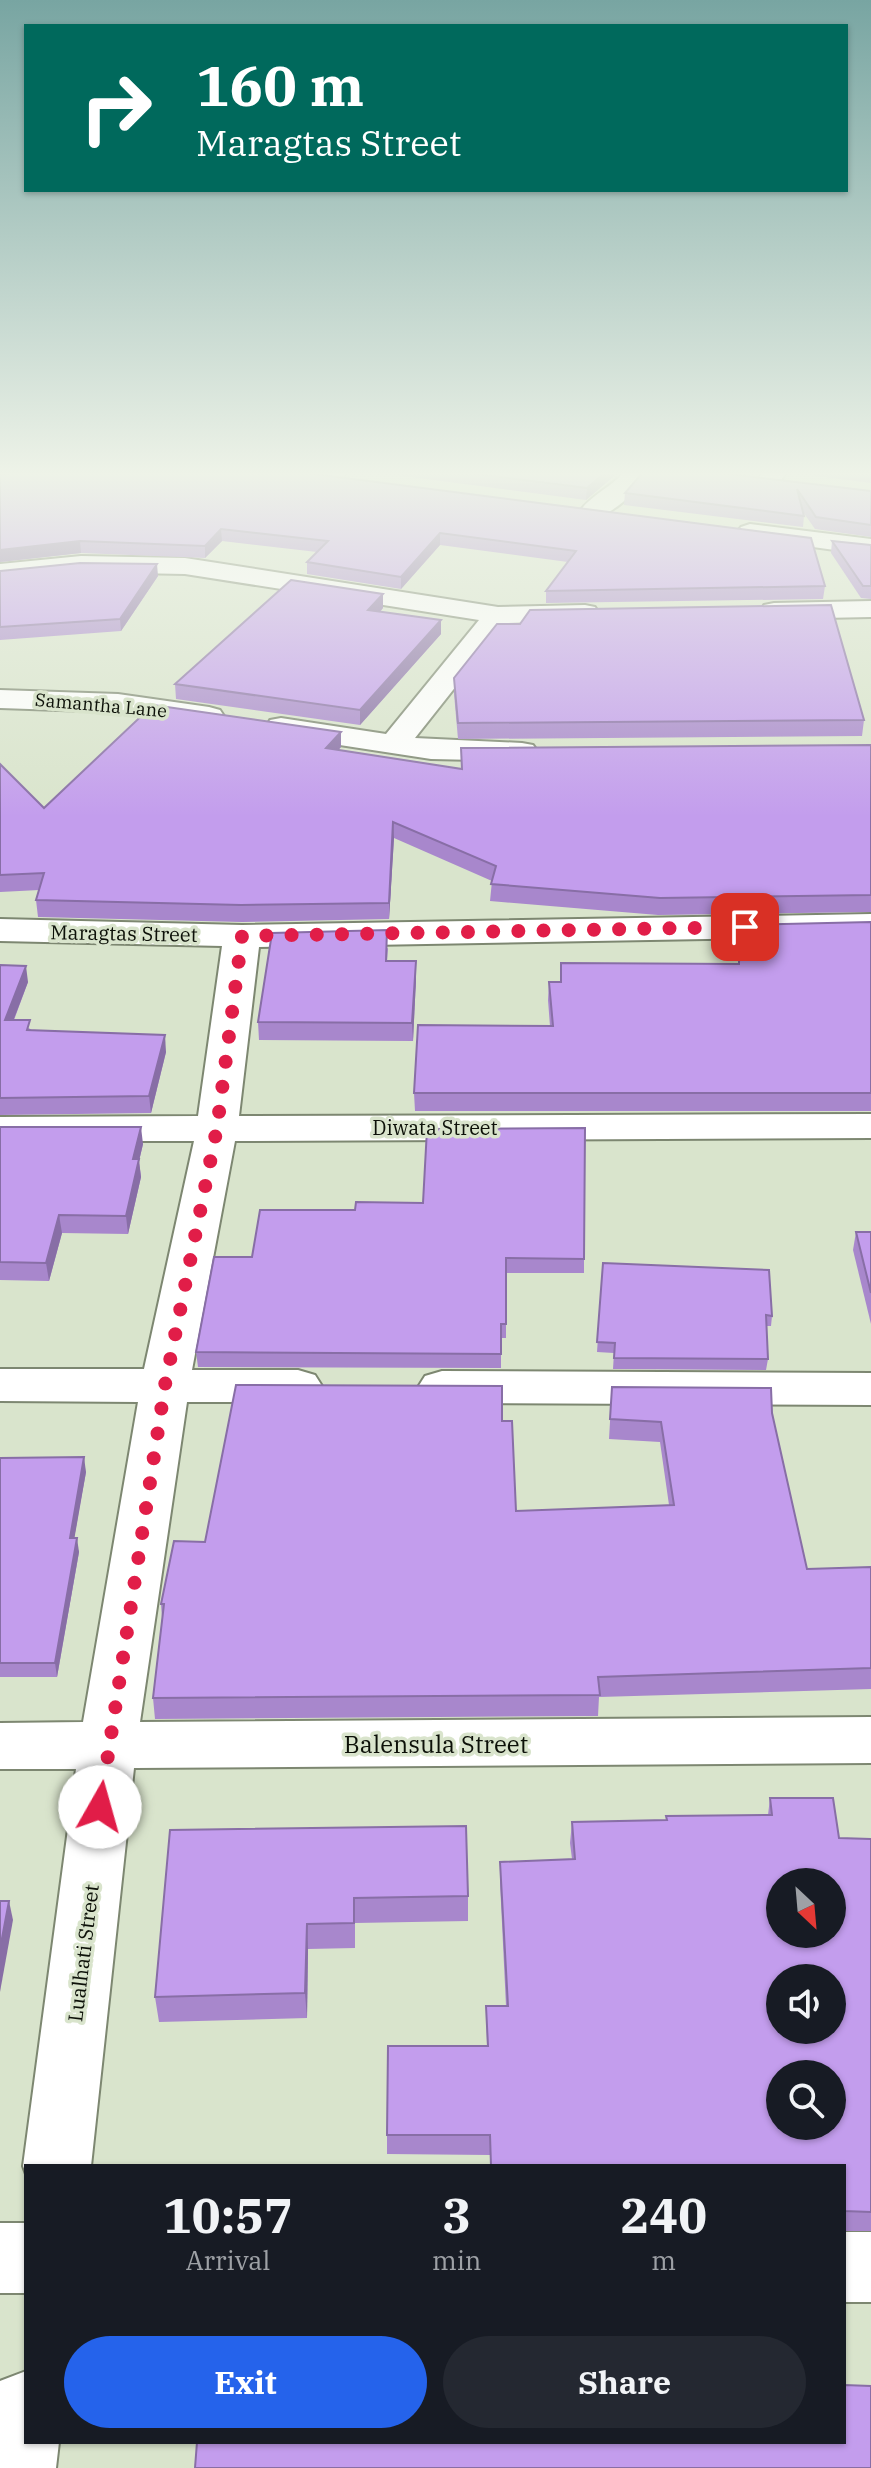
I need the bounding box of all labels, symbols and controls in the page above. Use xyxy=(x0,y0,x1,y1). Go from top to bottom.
text: 160 m xyxy=(196,49,364,121)
icon: right xyxy=(64,56,168,160)
text: Maragtas Street xyxy=(196,119,461,166)
street label: Samantha Lane xyxy=(34,688,168,722)
pin xyxy=(711,893,779,961)
icon: arrive xyxy=(723,905,767,949)
street label: Maragtas Street xyxy=(50,918,198,948)
street label: Diwata Street xyxy=(372,1114,498,1141)
street label: Balensula Street xyxy=(344,1728,528,1760)
position arrow xyxy=(58,1765,142,1849)
north arrow xyxy=(766,1868,846,1948)
map controls xyxy=(766,1868,846,2140)
street label: Lualhati Street xyxy=(61,1883,105,2023)
button: sound xyxy=(766,1964,846,2044)
button: search xyxy=(766,2060,846,2140)
text: 10:57 xyxy=(163,2184,293,2246)
text: 3 xyxy=(442,2184,471,2246)
text: 240 xyxy=(621,2184,707,2246)
text: Arrival xyxy=(186,2243,270,2277)
text: min xyxy=(432,2243,481,2277)
text: m xyxy=(651,2243,676,2277)
button: Exit xyxy=(64,2336,427,2428)
button: Share xyxy=(443,2336,806,2428)

